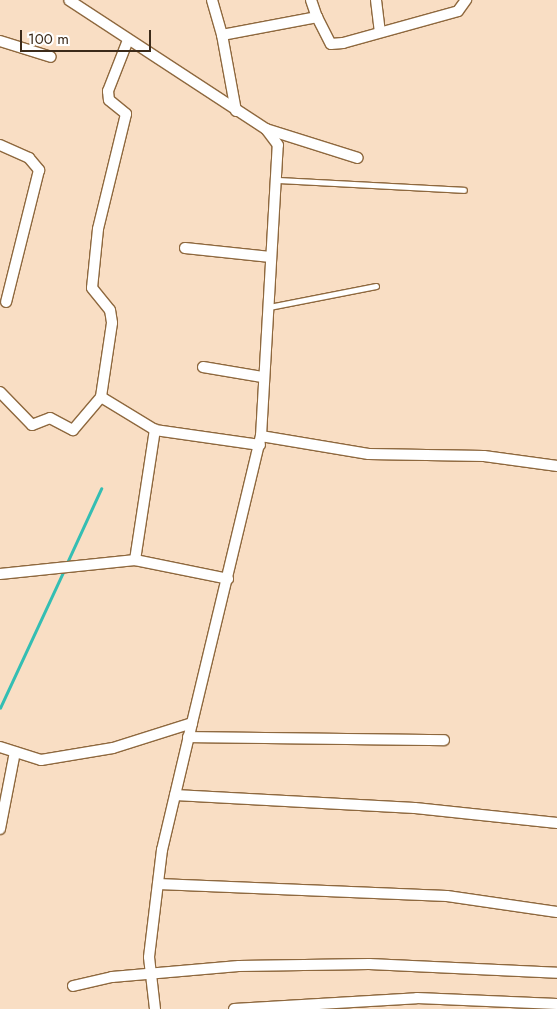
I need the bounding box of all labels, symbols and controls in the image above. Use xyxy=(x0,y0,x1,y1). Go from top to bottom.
scale bar xyxy=(22,20,154,52)
text: 100 m xyxy=(28,28,69,50)

